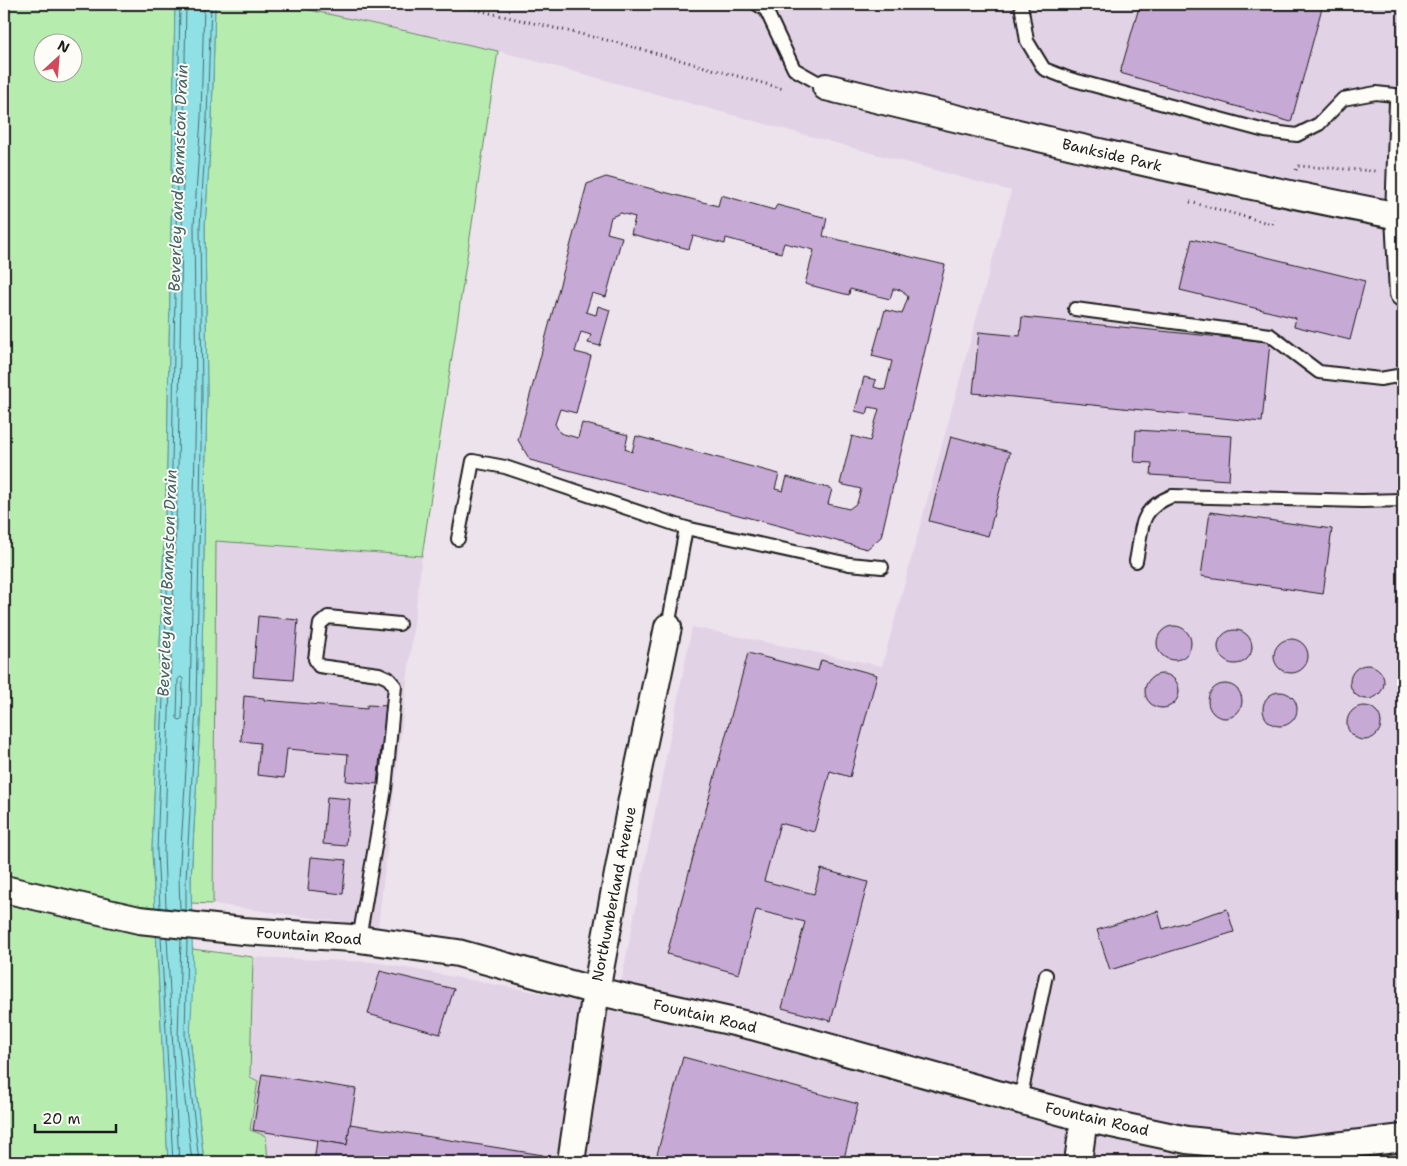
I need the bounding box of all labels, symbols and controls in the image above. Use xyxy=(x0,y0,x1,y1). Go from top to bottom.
north arrow xyxy=(32,32,82,82)
text: N xyxy=(55,36,73,57)
water label: Beverley and Barmston Drain xyxy=(164,64,192,292)
street label: Bankside Park xyxy=(1060,134,1164,176)
water label: Beverley and Barmston Drain xyxy=(153,469,181,697)
street label: Northumberland Avenue xyxy=(587,805,641,983)
street label: Fountain Road xyxy=(255,922,363,950)
street label: Fountain Road xyxy=(651,994,759,1038)
street label: Fountain Road xyxy=(1043,1097,1151,1141)
scale bar xyxy=(35,1101,116,1133)
text: 20 m xyxy=(42,1109,81,1129)

